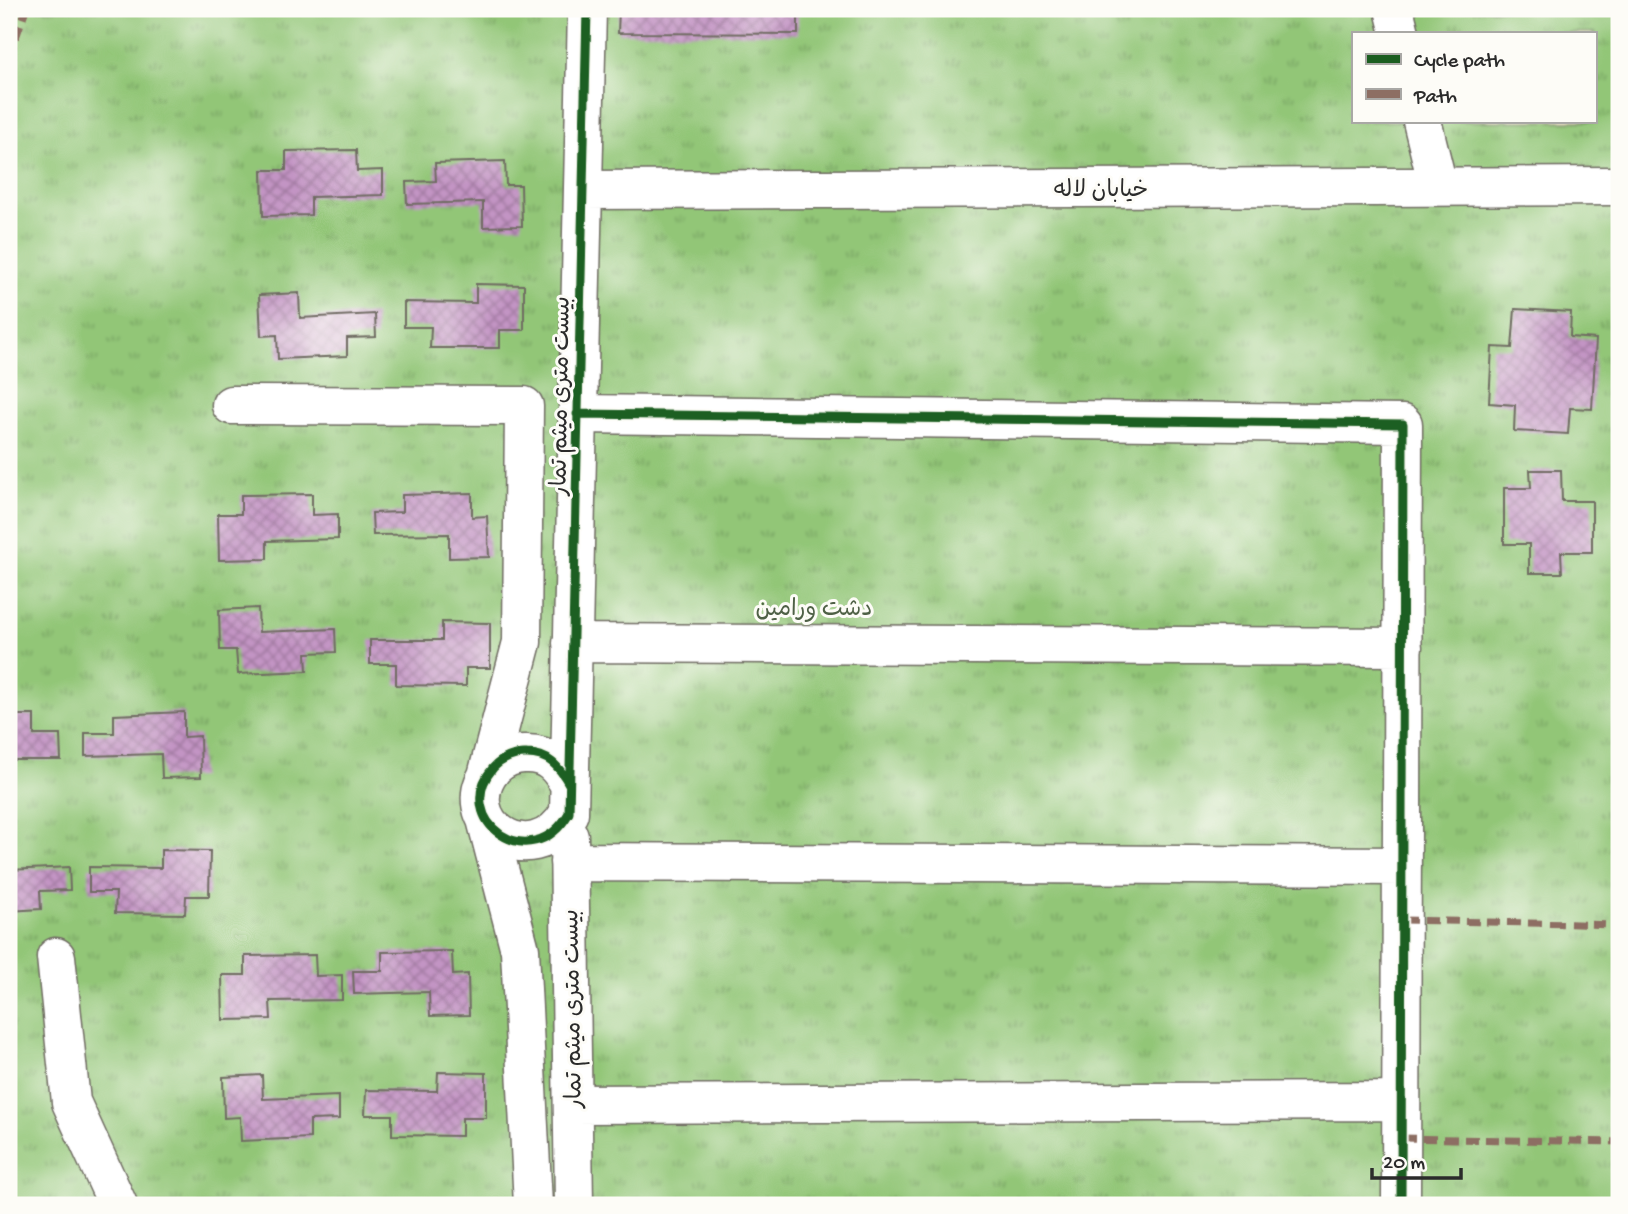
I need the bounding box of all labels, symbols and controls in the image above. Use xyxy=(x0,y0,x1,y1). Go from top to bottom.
legend xyxy=(1352,32,1596,122)
text: Cycle path xyxy=(1414,50,1505,75)
text: Path xyxy=(1413,86,1457,111)
street label: خیابان لاله xyxy=(1054,178,1148,205)
street label: بیست متری میثم تمار xyxy=(547,296,579,497)
park label: دشت ورامین xyxy=(756,597,872,624)
street label: بیست متری میثم تمار xyxy=(559,909,591,1110)
scale bar xyxy=(1372,1137,1462,1181)
text: 20 m xyxy=(1383,1152,1425,1177)

